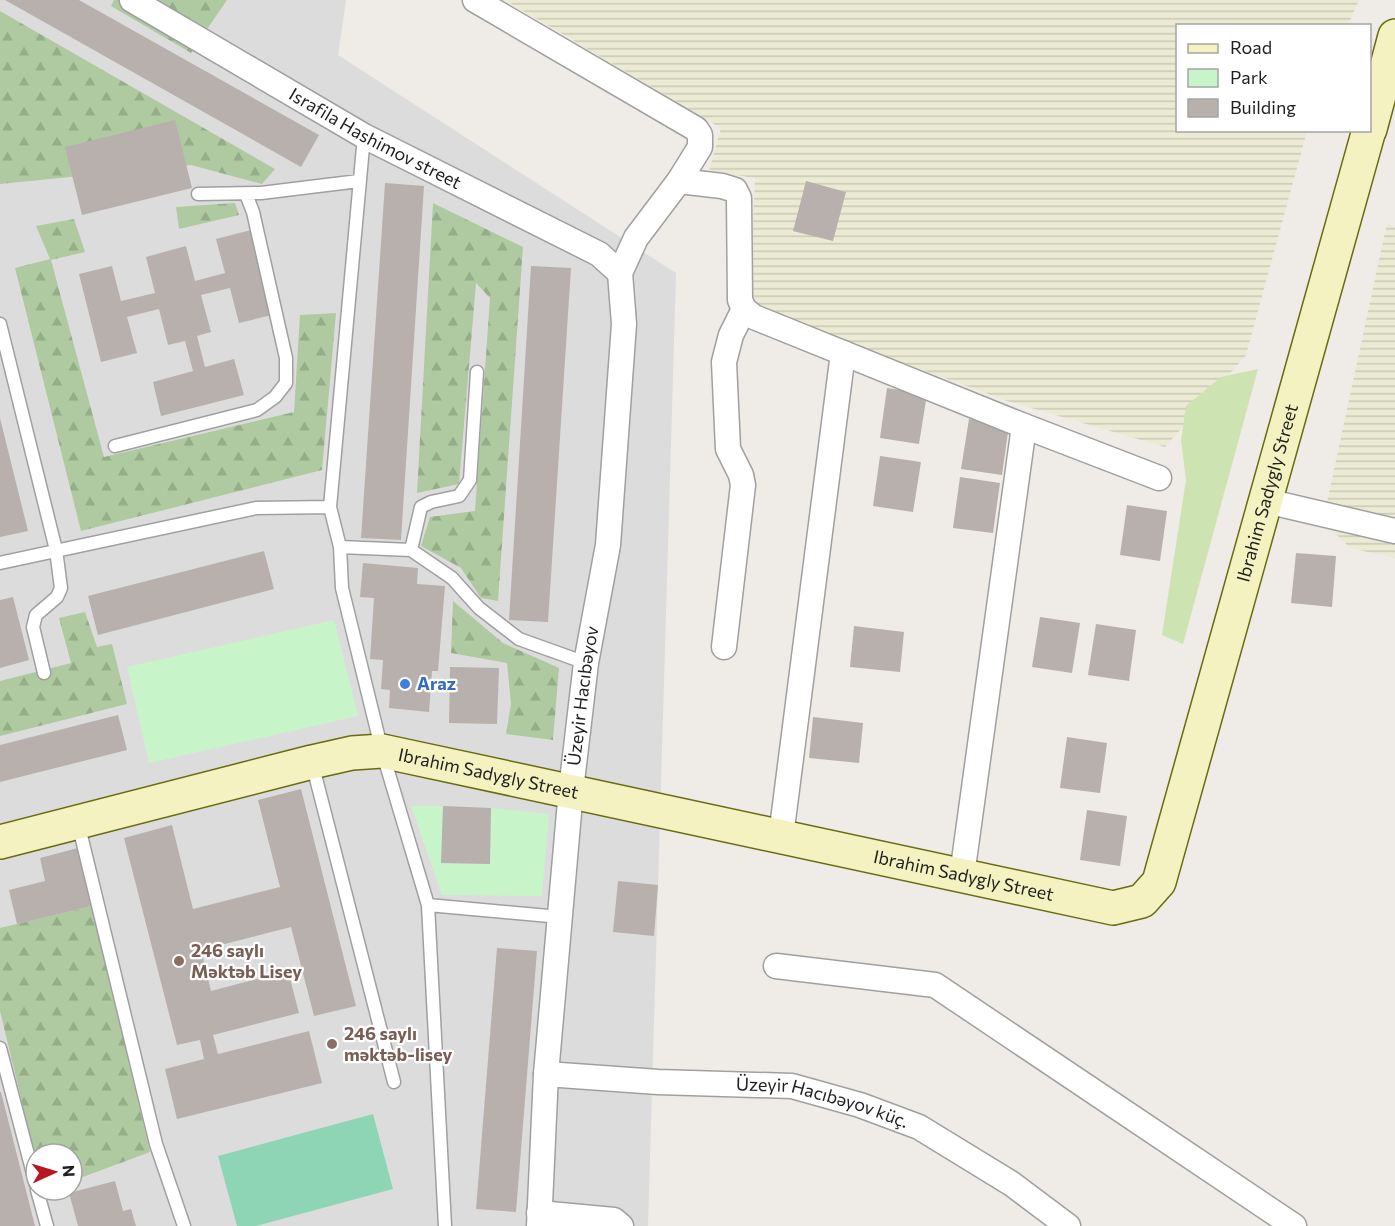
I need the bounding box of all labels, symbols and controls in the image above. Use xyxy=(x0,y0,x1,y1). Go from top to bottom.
legend xyxy=(1176,24,1371,132)
text: Road xyxy=(1230,36,1272,58)
text: Park xyxy=(1230,66,1268,88)
street label: Israfila Hashimov street xyxy=(285,83,465,193)
text: Building xyxy=(1230,96,1296,118)
street label: Ibrahim Sadygly Street xyxy=(1231,401,1302,584)
street label: Üzeyir Hacıbəyov xyxy=(562,624,603,767)
place label: Araz xyxy=(417,672,456,694)
marker: Araz xyxy=(398,677,412,691)
street label: Ibrahim Sadygly Street xyxy=(396,743,581,803)
street label: Ibrahim Sadygly Street xyxy=(872,845,1056,905)
place label: 246 saylı Məktəb Lisey xyxy=(191,939,302,982)
marker: 246 saylı Məktəb Lisey xyxy=(172,954,186,968)
place label: 246 saylı məktəb-lisey xyxy=(344,1022,452,1065)
marker: 246 saylı məktəb-lisey xyxy=(325,1037,339,1051)
street label: Üzeyir Hacıbəyov küç. xyxy=(736,1072,912,1132)
north arrow xyxy=(24,1142,84,1202)
text: N xyxy=(60,1164,79,1178)

